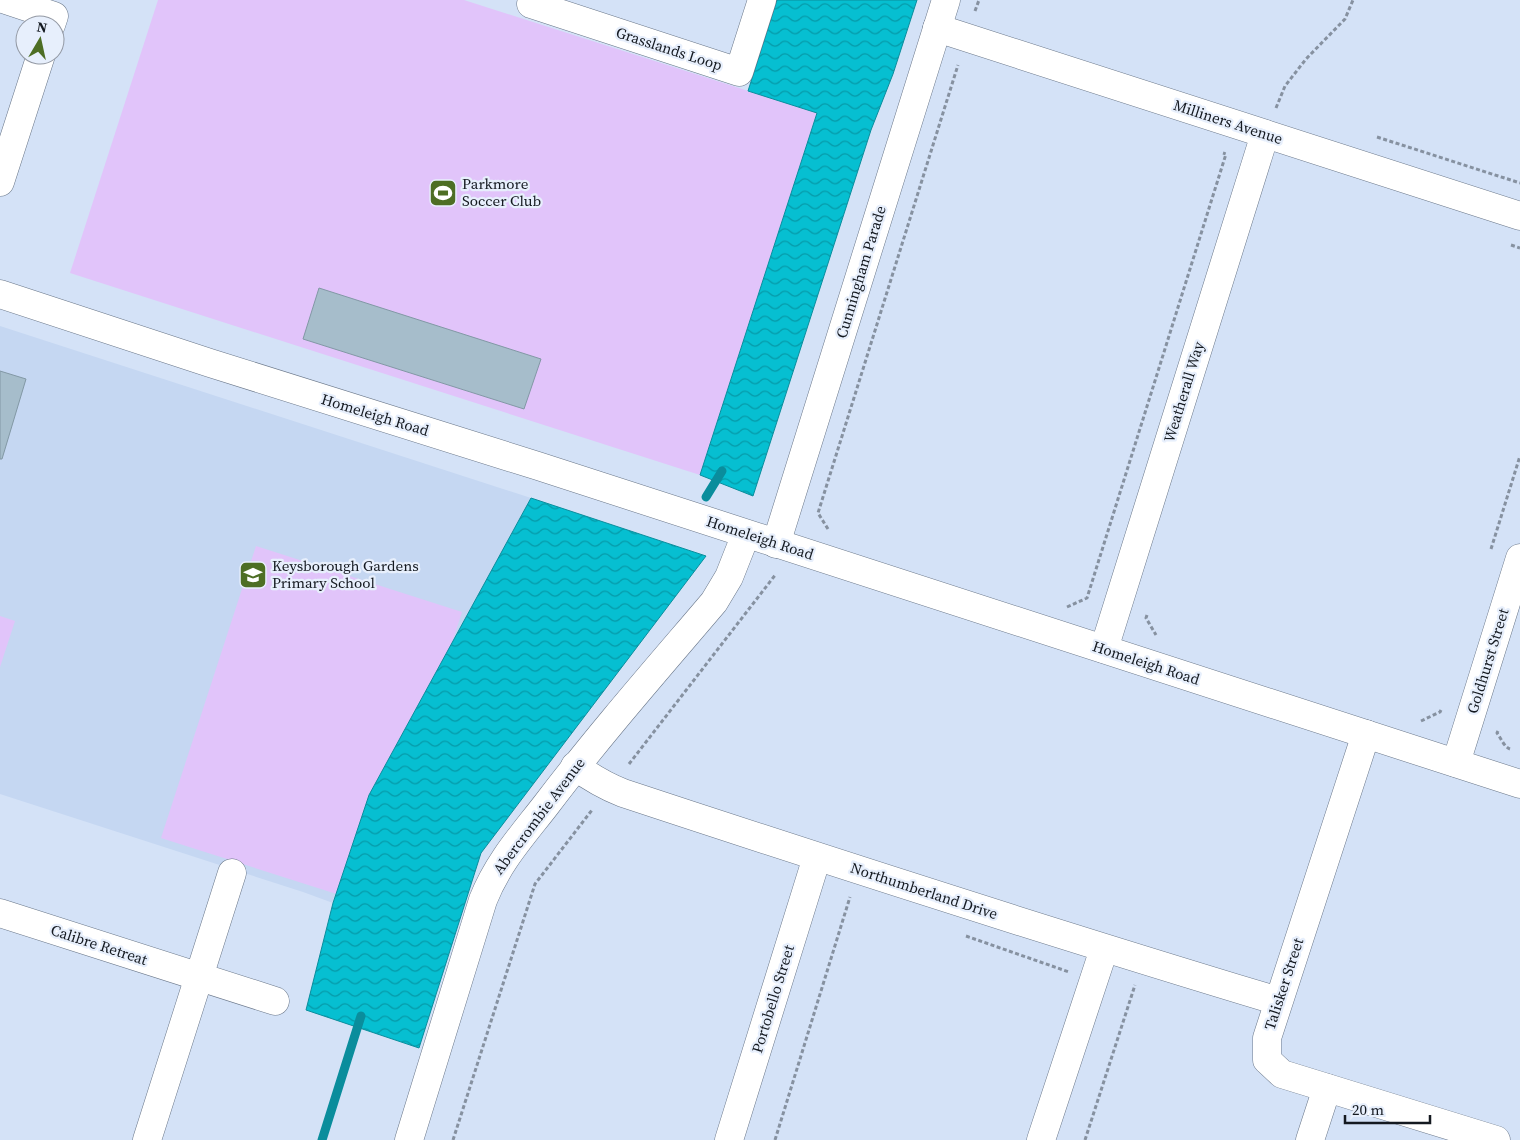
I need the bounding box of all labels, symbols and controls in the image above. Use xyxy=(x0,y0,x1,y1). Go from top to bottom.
north arrow xyxy=(15,15,65,65)
text: N xyxy=(35,16,49,38)
street label: Grasslands Loop xyxy=(613,21,725,76)
street label: Milliners Avenue xyxy=(1171,94,1286,149)
place label: Parkmore Soccer Club xyxy=(462,173,541,211)
sports icon: Parkmore Soccer Club xyxy=(428,178,458,208)
street label: Cunningham Parade xyxy=(830,203,891,341)
street label: Weatherall Way xyxy=(1158,339,1209,445)
street label: Homeleigh Road xyxy=(319,388,432,441)
street label: Homeleigh Road xyxy=(704,510,817,565)
place label: Keysborough Gardens Primary School xyxy=(272,555,419,593)
school or university icon: Keysborough Gardens Primary School xyxy=(238,560,268,590)
street label: Goldhurst Street xyxy=(1462,606,1514,716)
street label: Homeleigh Road xyxy=(1090,635,1203,690)
street label: Abercrombie Avenue xyxy=(488,753,590,878)
street label: Northumberland Drive xyxy=(848,857,1001,924)
street label: Calibre Retreat xyxy=(48,919,150,970)
street label: Talisker Street xyxy=(1259,935,1308,1033)
street label: Portobello Street xyxy=(746,942,799,1055)
scale bar xyxy=(1345,1092,1430,1124)
text: 20 m xyxy=(1352,1099,1384,1120)

